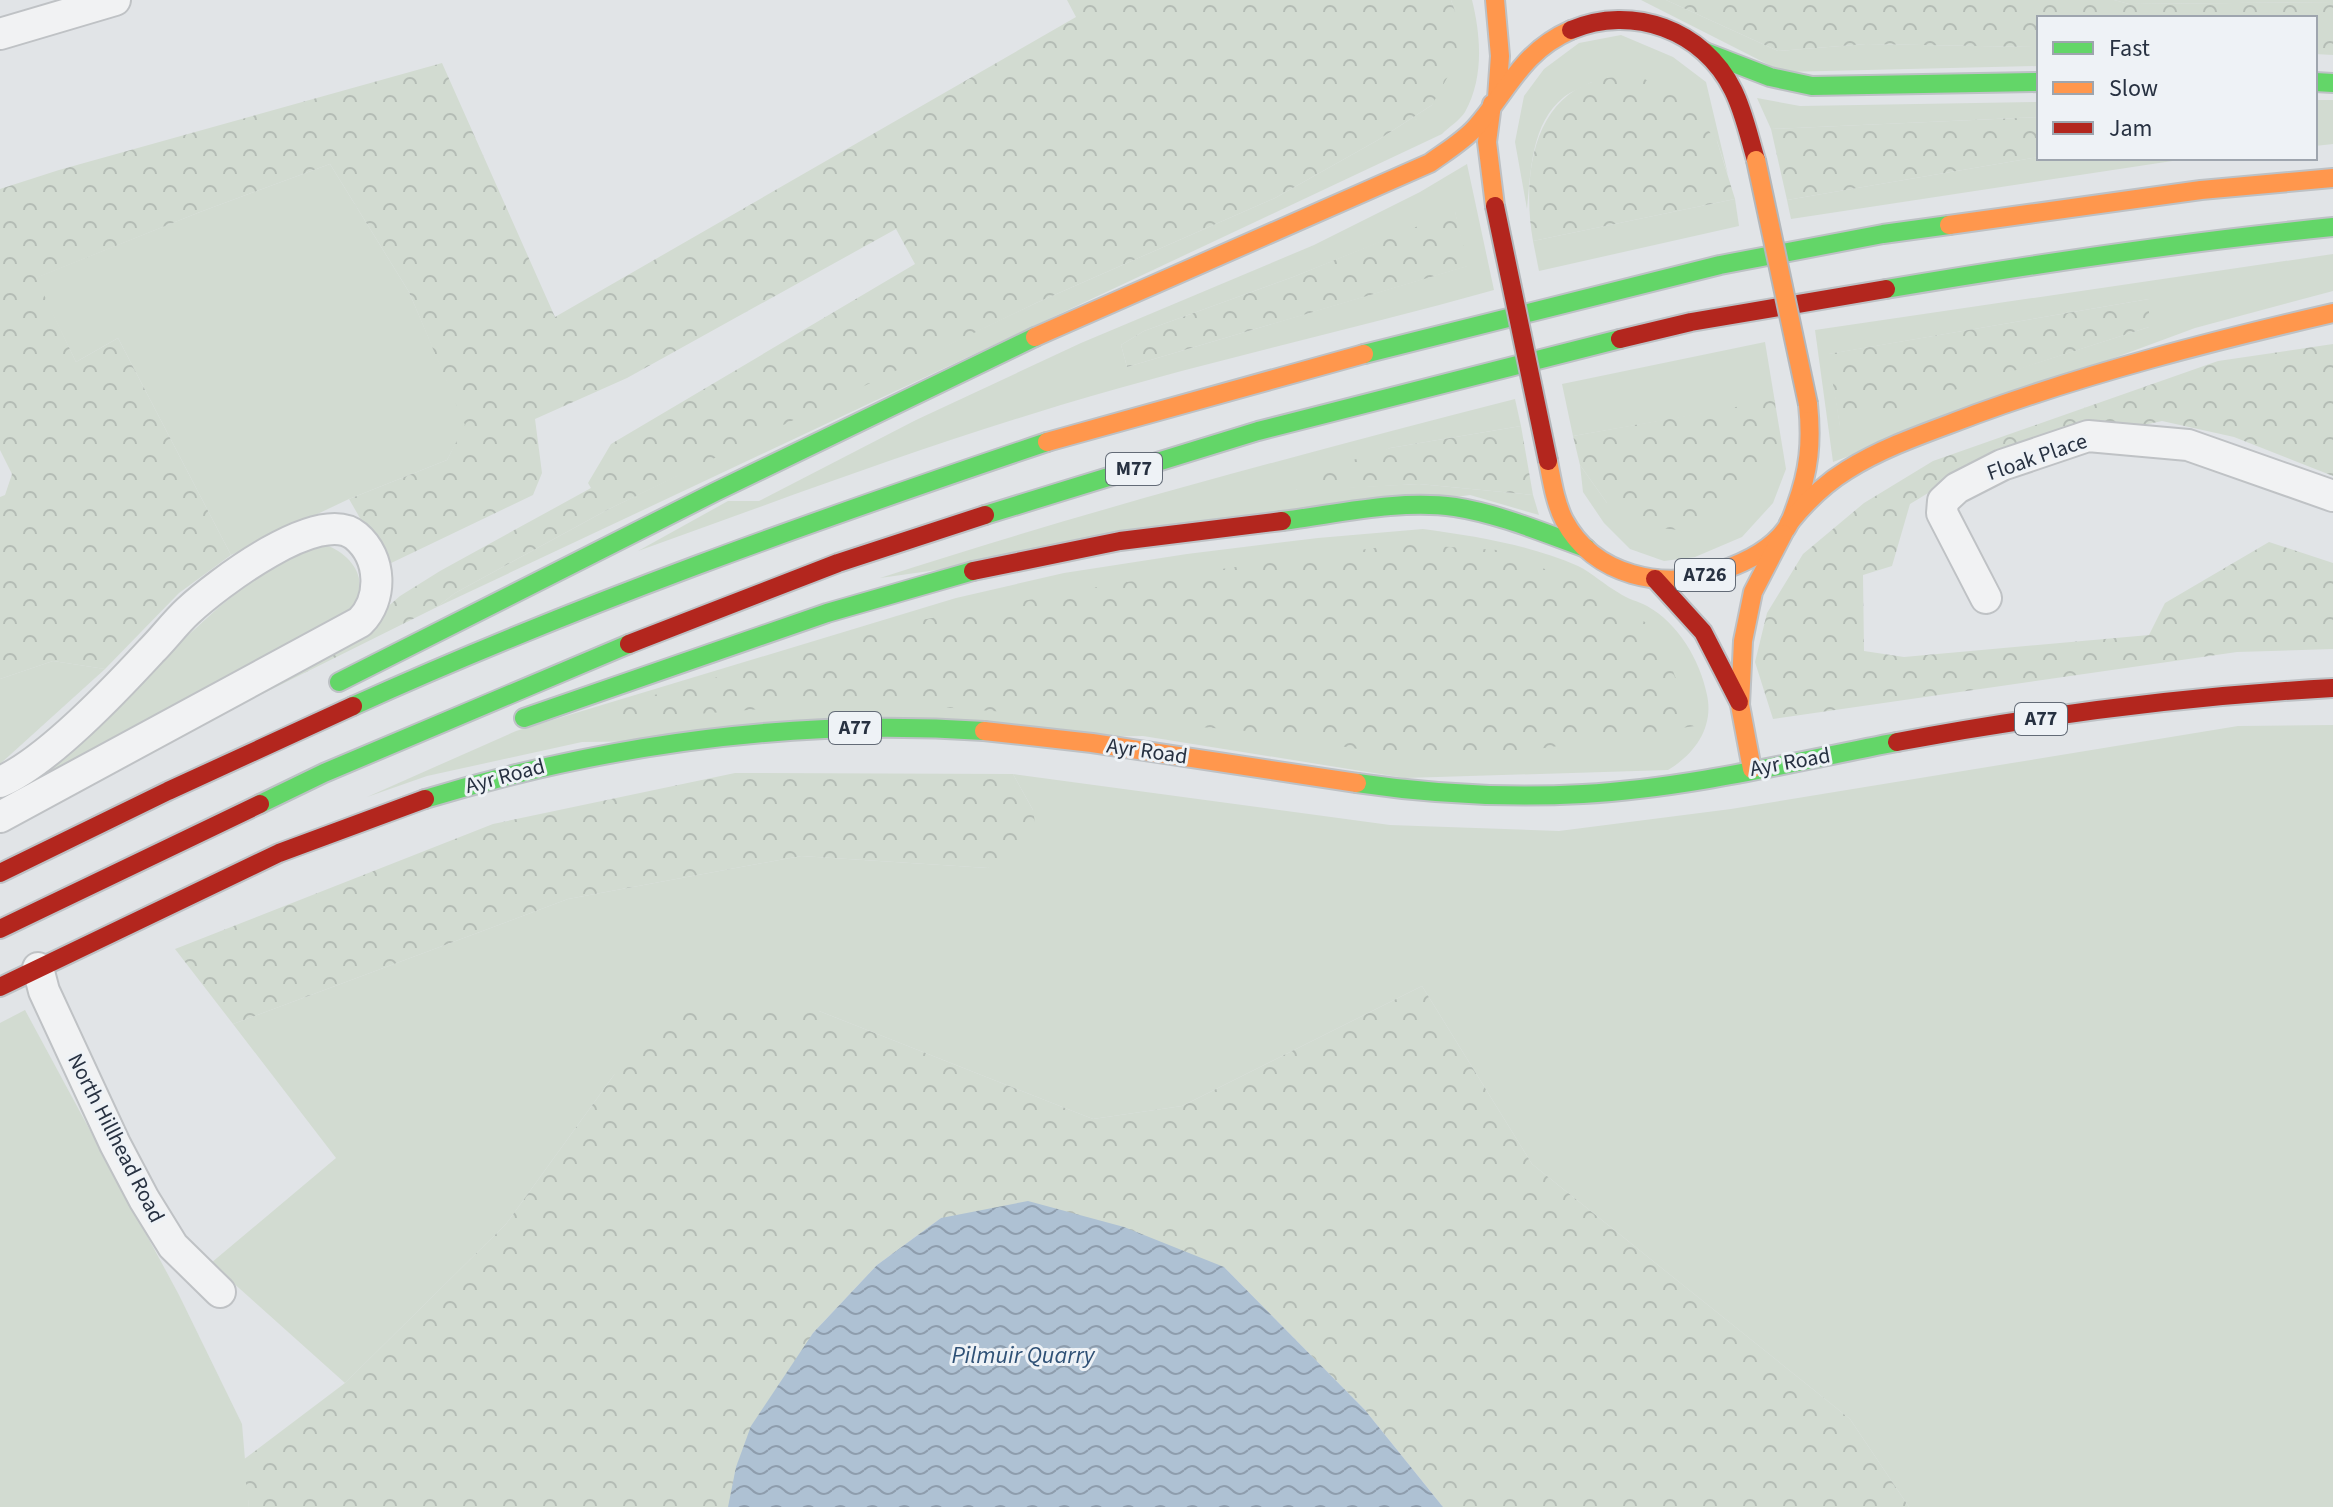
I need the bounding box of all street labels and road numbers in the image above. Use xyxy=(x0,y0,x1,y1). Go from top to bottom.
street label: Floak Place xyxy=(1983,425,2092,489)
road number: M77 xyxy=(1106,453,1162,485)
road number: A726 xyxy=(1675,559,1735,591)
road number: A77 xyxy=(2015,703,2067,735)
road number: A77 xyxy=(829,712,881,744)
street label: Ayr Road xyxy=(1105,729,1189,773)
street label: Ayr Road xyxy=(1747,739,1833,785)
street label: Ayr Road xyxy=(462,750,548,802)
street label: North Hillhead Road xyxy=(60,1048,172,1228)

